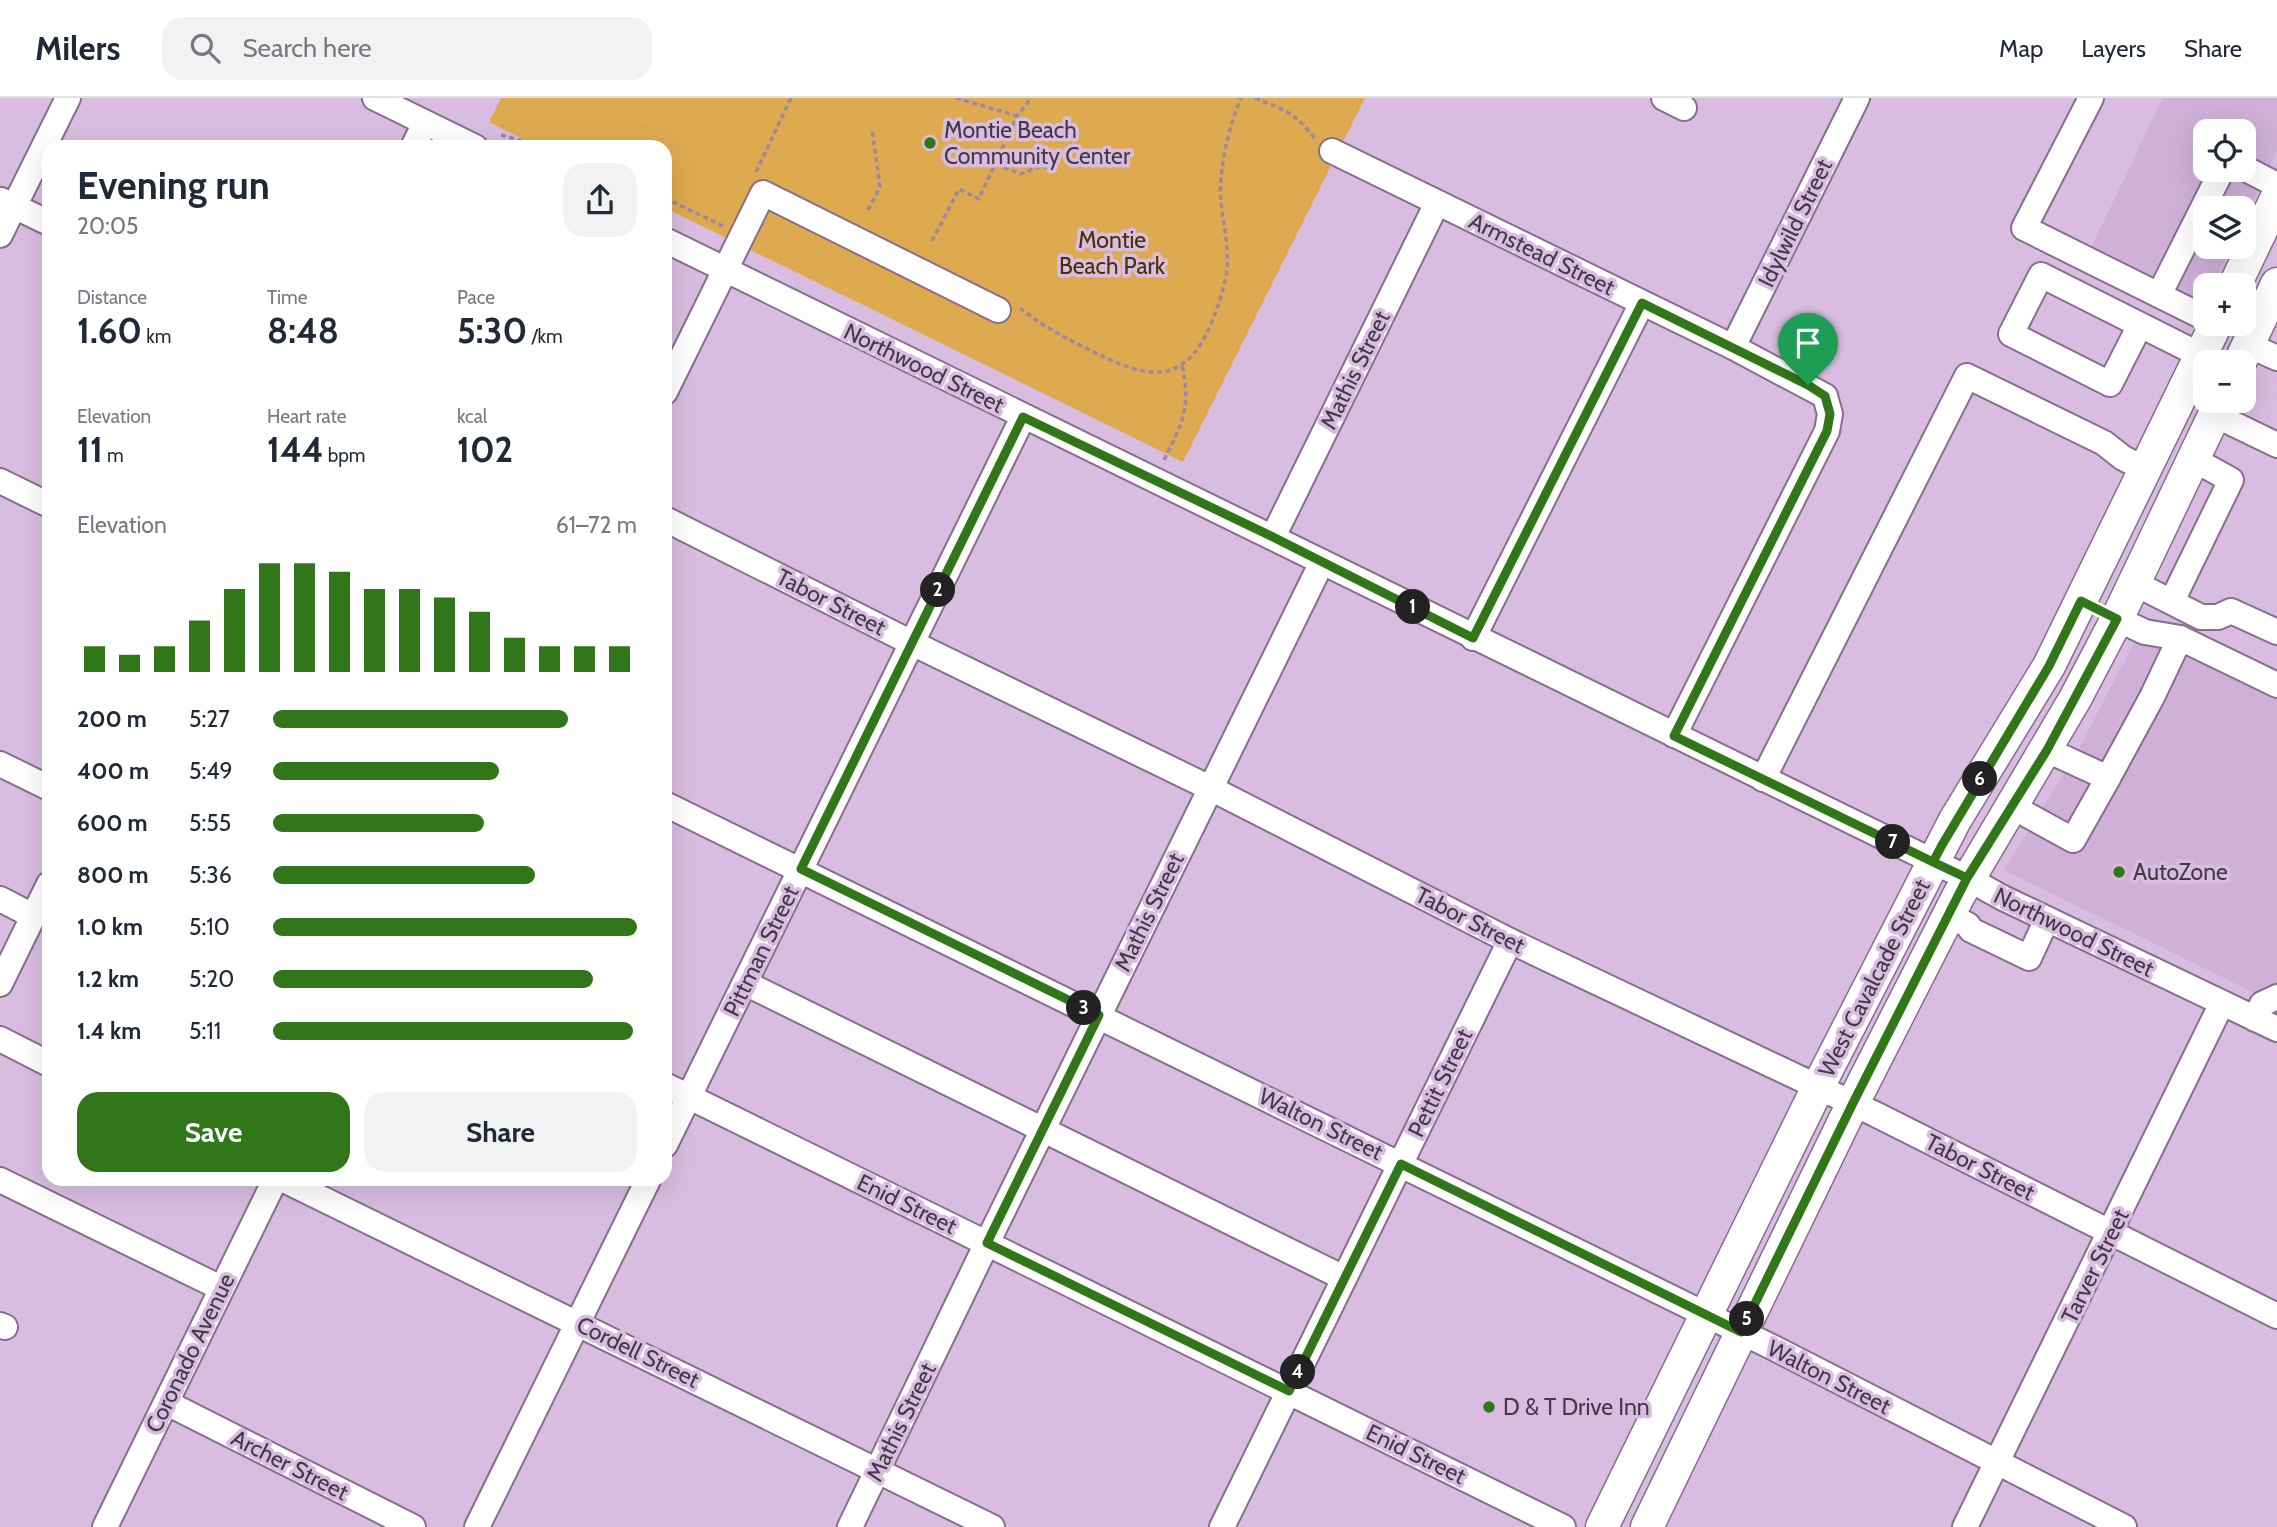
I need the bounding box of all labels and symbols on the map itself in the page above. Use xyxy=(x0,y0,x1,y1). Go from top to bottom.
place label: Montie Beach Community Center xyxy=(944,116,1131,170)
marker: Montie Beach Community Center xyxy=(922,135,938,151)
street label: Idylwild Street xyxy=(1752,154,1838,292)
street label: Armstead Street xyxy=(1465,207,1620,301)
park label: Montie Beach Park xyxy=(1059,226,1166,280)
street label: Mathis Street xyxy=(1314,306,1396,434)
pin xyxy=(1778,313,1838,385)
street label: Northwood Street xyxy=(839,317,1009,419)
street label: Tabor Street xyxy=(772,563,891,642)
pin: 2 xyxy=(920,573,956,608)
pin: 1 xyxy=(1396,589,1430,624)
pin: 6 xyxy=(1962,762,1997,796)
pin: 7 xyxy=(1876,824,1910,860)
street label: Mathis Street xyxy=(1108,848,1190,976)
place label: AutoZone xyxy=(2133,858,2228,886)
marker: AutoZone xyxy=(2111,864,2127,880)
street label: West Cavalcade Street xyxy=(1812,874,1936,1081)
street label: Pittman Street xyxy=(717,881,805,1021)
street label: Tabor Street xyxy=(1411,881,1530,960)
street label: Northwood Street xyxy=(1989,881,2159,983)
pin: 3 xyxy=(1066,990,1102,1026)
street label: Pettit Street xyxy=(1402,1024,1478,1142)
street label: Walton Street xyxy=(1254,1082,1388,1166)
street label: Tabor Street xyxy=(1921,1128,2040,1207)
street label: Enid Street xyxy=(853,1168,962,1240)
street label: Tarver Street xyxy=(2055,1204,2135,1328)
street label: Coronado Avenue xyxy=(139,1269,241,1437)
pin: 5 xyxy=(1730,1302,1764,1336)
street label: Cordell Street xyxy=(572,1310,704,1394)
street label: Walton Street xyxy=(1763,1334,1896,1420)
pin: 4 xyxy=(1280,1354,1316,1390)
street label: Mathis Street xyxy=(860,1358,942,1486)
place label: D & T Drive Inn xyxy=(1503,1393,1650,1421)
marker: D & T Drive Inn xyxy=(1481,1399,1497,1415)
street label: Enid Street xyxy=(1362,1418,1471,1490)
street label: Archer Street xyxy=(227,1424,353,1506)

